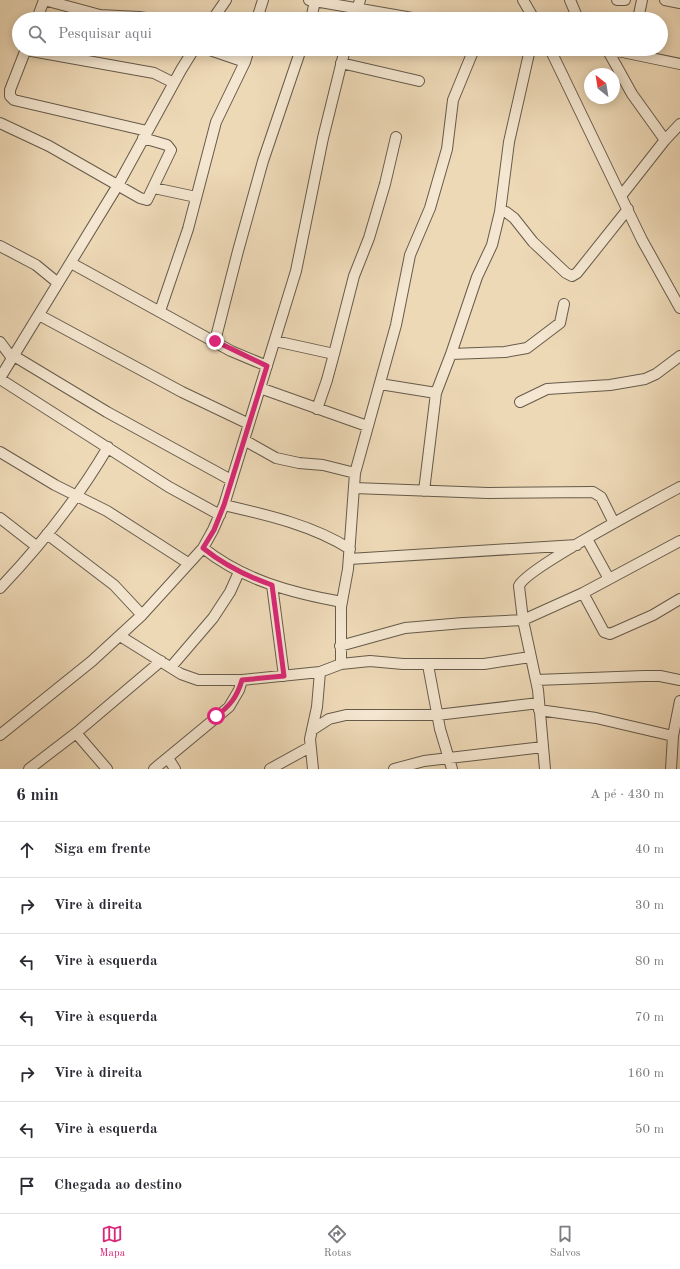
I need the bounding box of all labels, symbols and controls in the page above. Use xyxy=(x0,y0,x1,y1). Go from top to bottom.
search box xyxy=(12,12,668,56)
icon: search xyxy=(26,23,48,45)
text: Pesquisar aqui xyxy=(58,27,152,42)
north arrow xyxy=(584,68,620,104)
route end xyxy=(206,332,224,350)
route start xyxy=(207,707,225,725)
text: 6 min xyxy=(16,787,59,804)
text: A pé · 430 m xyxy=(590,788,664,801)
icon: ahead xyxy=(16,839,38,861)
text: Siga em frente xyxy=(54,842,151,857)
text: 40 m xyxy=(635,843,664,856)
icon: right xyxy=(16,895,38,917)
text: Vire à direita xyxy=(54,898,142,913)
text: 30 m xyxy=(635,899,664,912)
icon: left xyxy=(16,951,38,973)
text: Vire à esquerda xyxy=(54,954,158,969)
text: 80 m xyxy=(635,955,664,968)
icon: left xyxy=(16,1007,38,1029)
text: Vire à esquerda xyxy=(54,1010,158,1025)
text: 70 m xyxy=(635,1011,664,1024)
icon: right xyxy=(16,1063,38,1085)
text: Vire à direita xyxy=(54,1066,142,1081)
text: 160 m xyxy=(627,1067,664,1080)
icon: left xyxy=(16,1119,38,1141)
text: Vire à esquerda xyxy=(54,1122,158,1137)
text: 50 m xyxy=(635,1123,664,1136)
icon: arrive xyxy=(16,1175,38,1197)
text: Chegada ao destino xyxy=(54,1178,182,1193)
tab: Mapa xyxy=(99,1223,125,1261)
tab: Rotas xyxy=(324,1223,351,1261)
tab: Salvos xyxy=(550,1223,581,1261)

